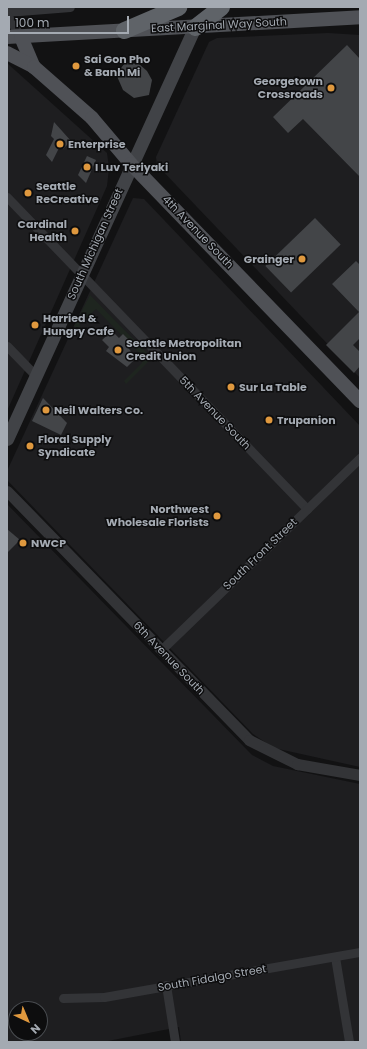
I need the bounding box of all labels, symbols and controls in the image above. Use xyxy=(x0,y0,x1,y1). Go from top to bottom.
scale bar xyxy=(10,8,131,34)
text: 100 m xyxy=(15,14,49,31)
street label: East Marginal Way South xyxy=(151,15,287,35)
place label: Sai Gon Pho & Banh Mi xyxy=(84,53,150,79)
marker: Sai Gon Pho & Banh Mi xyxy=(71,61,81,71)
place label: Georgetown Crossroads xyxy=(253,75,323,101)
marker: Georgetown Crossroads xyxy=(326,83,336,93)
place label: Enterprise xyxy=(68,137,126,151)
marker: Enterprise xyxy=(55,139,65,149)
place label: I Luv Teriyaki xyxy=(95,160,168,174)
marker: I Luv Teriyaki xyxy=(82,162,92,172)
place label: Seattle ReCreative xyxy=(36,180,99,206)
street label: South Michigan Street xyxy=(65,186,125,302)
marker: Seattle ReCreative xyxy=(23,188,33,198)
street label: 4th Avenue South xyxy=(160,193,236,271)
place label: Cardinal Health xyxy=(18,218,67,244)
marker: Cardinal Health xyxy=(70,226,80,236)
place label: Grainger xyxy=(244,252,294,266)
marker: Grainger xyxy=(297,254,307,264)
place label: Harried & Hungry Cafe xyxy=(43,312,114,338)
marker: Harried & Hungry Cafe xyxy=(30,320,40,330)
place label: Seattle Metropolitan Credit Union xyxy=(126,337,242,363)
marker: Seattle Metropolitan Credit Union xyxy=(113,345,123,355)
street label: 5th Avenue South xyxy=(177,374,253,452)
place label: Sur La Table xyxy=(239,380,307,394)
marker: Sur La Table xyxy=(226,382,236,392)
place label: Neil Walters Co. xyxy=(54,403,143,417)
marker: Neil Walters Co. xyxy=(41,405,51,415)
place label: Trupanion xyxy=(277,413,336,427)
marker: Trupanion xyxy=(264,415,274,425)
place label: Floral Supply Syndicate xyxy=(38,433,111,459)
marker: Floral Supply Syndicate xyxy=(25,441,35,451)
place label: Northwest Wholesale Florists xyxy=(106,503,209,529)
marker: Northwest Wholesale Florists xyxy=(212,511,222,521)
street label: South Front Street xyxy=(220,515,300,593)
place label: NWCP xyxy=(31,536,66,550)
marker: NWCP xyxy=(18,538,28,548)
street label: 6th Avenue South xyxy=(131,619,207,697)
street label: South Fidalgo Street xyxy=(157,962,267,994)
north arrow xyxy=(8,1001,48,1041)
text: N xyxy=(27,1020,44,1038)

